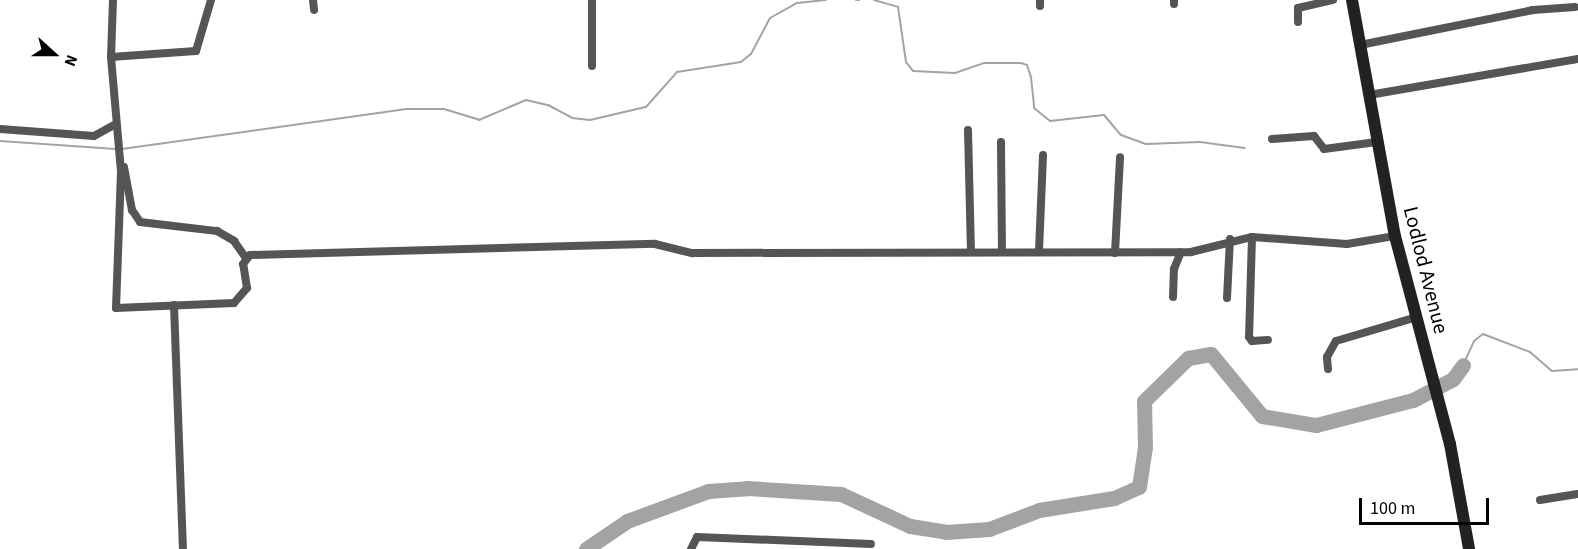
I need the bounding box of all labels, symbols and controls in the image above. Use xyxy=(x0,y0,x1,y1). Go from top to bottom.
north arrow xyxy=(24,24,84,84)
text: N xyxy=(59,52,83,69)
street label: Lodlod Avenue xyxy=(1398,204,1454,336)
scale bar xyxy=(1362,486,1492,524)
text: 100 m xyxy=(1370,496,1415,521)

